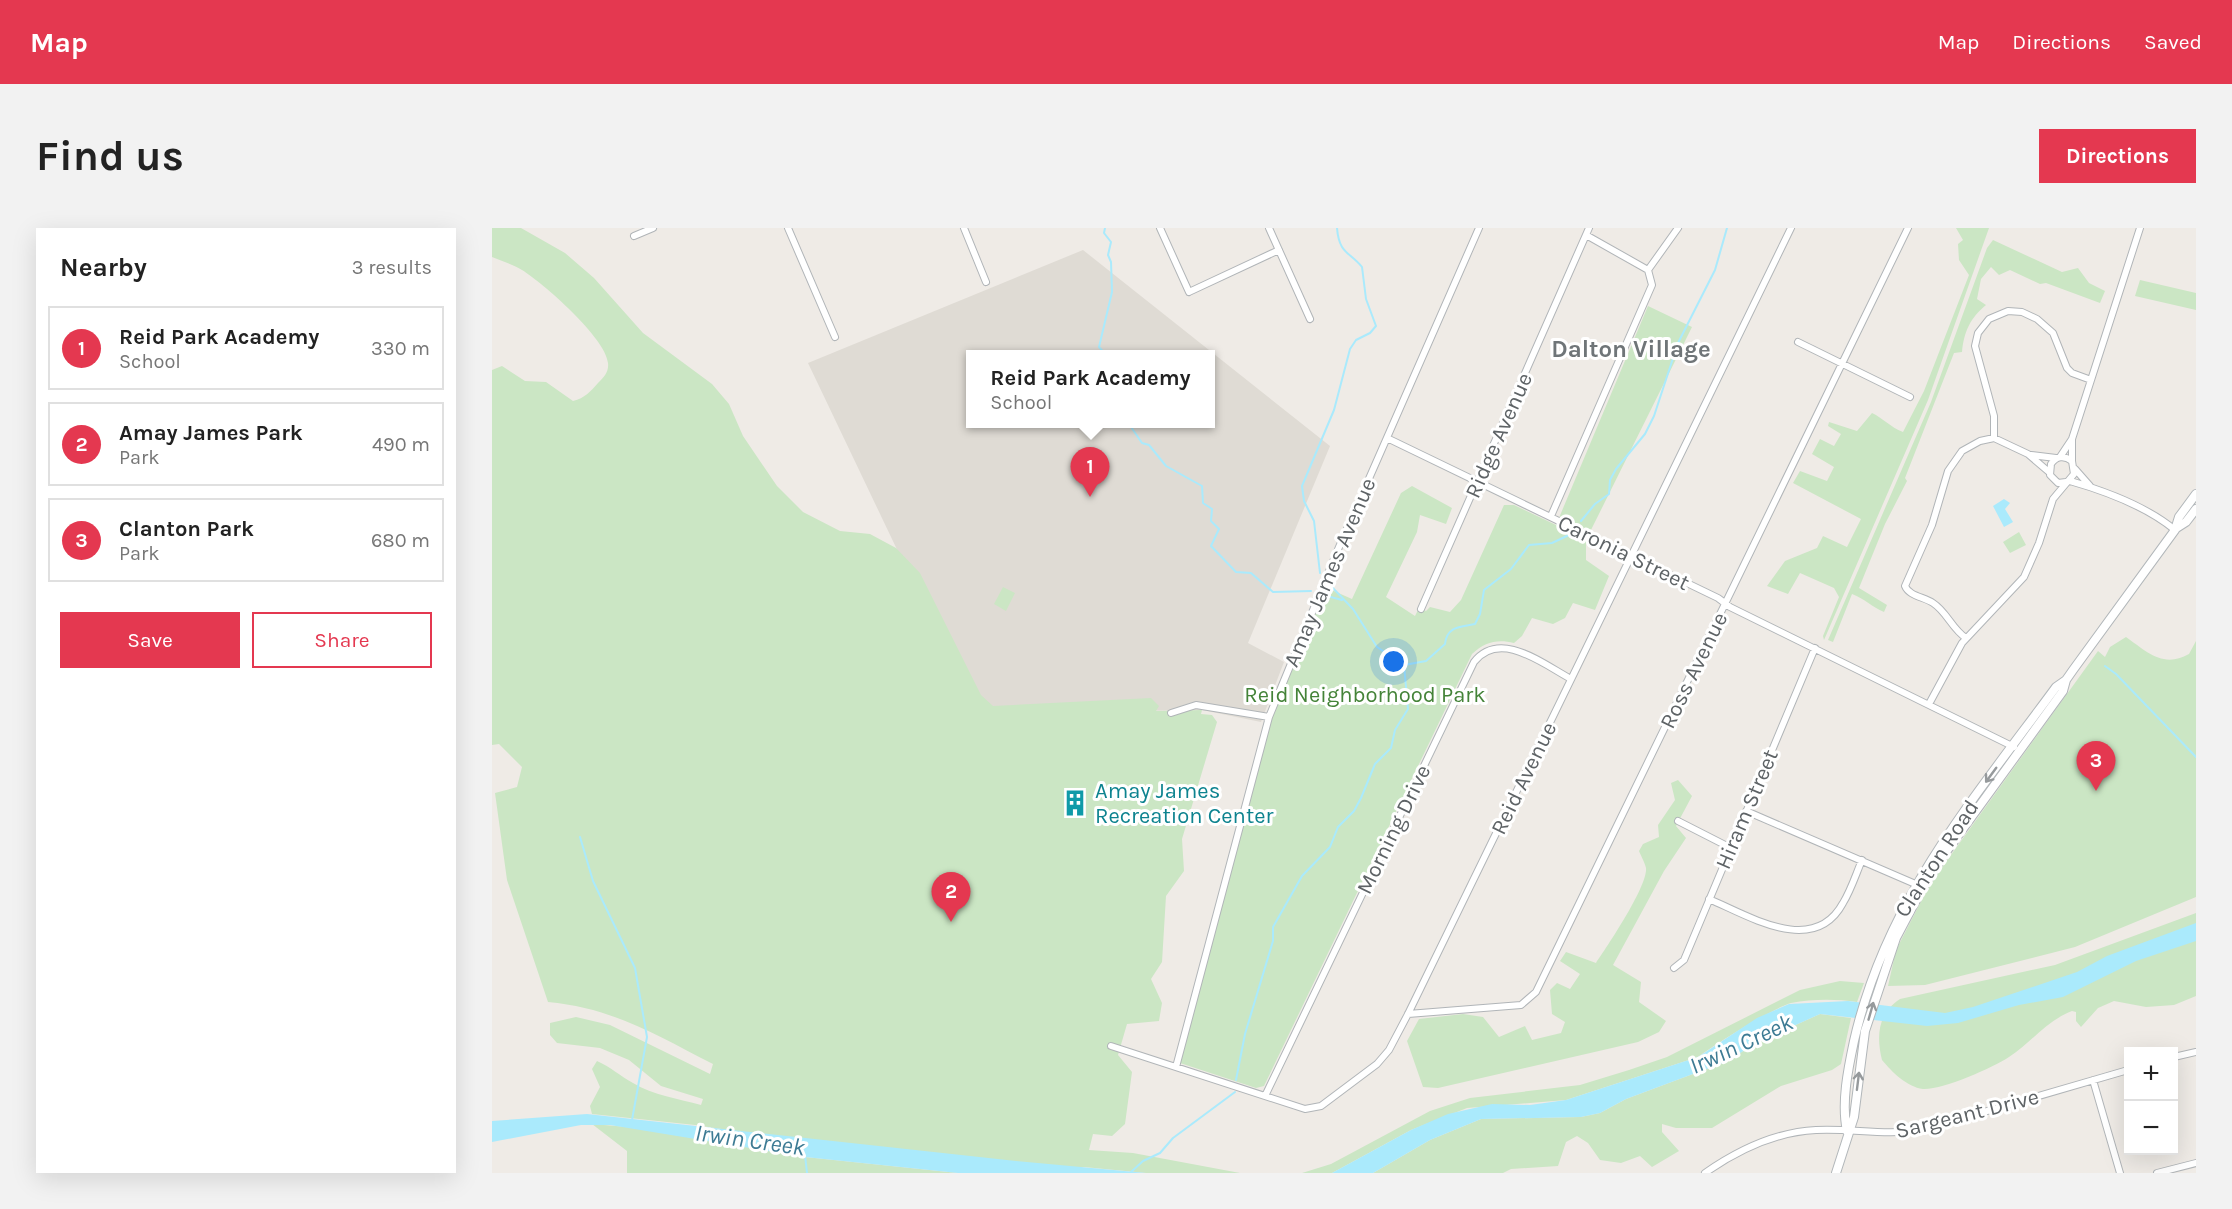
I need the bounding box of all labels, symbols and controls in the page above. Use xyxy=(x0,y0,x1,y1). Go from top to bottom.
text: Map xyxy=(30,26,88,59)
text: Map xyxy=(1938,30,1979,54)
text: Directions xyxy=(2012,30,2111,54)
text: Saved xyxy=(2144,30,2202,54)
button: Directions xyxy=(2039,129,2196,183)
text: Find us xyxy=(36,131,184,181)
text: Nearby xyxy=(60,252,147,283)
text: 3 results xyxy=(352,256,432,279)
text: Reid Park Academy xyxy=(119,324,319,350)
district label: Dalton Village xyxy=(1551,335,1711,363)
text: 1 xyxy=(78,337,85,360)
text: 330 m xyxy=(371,337,430,360)
text: School xyxy=(119,350,181,373)
popup xyxy=(966,350,1215,428)
text: Reid Park Academy xyxy=(990,365,1191,391)
street label: Ridge Avenue xyxy=(1460,369,1538,502)
text: School xyxy=(990,391,1052,414)
text: Amay James Park xyxy=(119,420,303,446)
text: 2 xyxy=(75,433,88,456)
text: 490 m xyxy=(372,433,430,456)
text: Park xyxy=(119,446,160,469)
pin: 1 xyxy=(1070,448,1110,497)
street label: Amay James Avenue xyxy=(1278,474,1382,671)
street label: Caronia Street xyxy=(1554,510,1694,596)
text: Clanton Park xyxy=(119,516,254,542)
text: 3 xyxy=(75,529,88,552)
text: 680 m xyxy=(371,529,430,552)
text: Park xyxy=(119,542,160,565)
street label: Ross Avenue xyxy=(1655,608,1733,733)
button: Save xyxy=(60,612,240,668)
button: Share xyxy=(252,612,432,668)
your location xyxy=(1379,647,1408,676)
park label: Reid Neighborhood Park xyxy=(1244,682,1486,708)
street label: Reid Avenue xyxy=(1485,718,1562,839)
pin: 3 xyxy=(2076,742,2116,791)
street label: Hiram Street xyxy=(1710,746,1784,873)
street label: Morning Drive xyxy=(1351,760,1436,898)
one-way arrow xyxy=(1985,766,1997,782)
place label: Amay James Recreation Center xyxy=(1095,778,1273,829)
building icon: Amay James Recreation Center xyxy=(1060,788,1090,818)
street label: Clanton Road xyxy=(1889,795,1984,922)
pin: 2 xyxy=(932,872,970,922)
one-way arrow xyxy=(1866,1002,1877,1021)
water label: Irwin Creek xyxy=(1685,1008,1798,1080)
map controls xyxy=(2124,1047,2178,1155)
button: + xyxy=(2124,1047,2178,1101)
one-way arrow xyxy=(1853,1072,1864,1092)
street label: Sargeant Drive xyxy=(1893,1084,2042,1144)
button: − xyxy=(2124,1101,2178,1155)
water label: Irwin Creek xyxy=(693,1118,807,1162)

